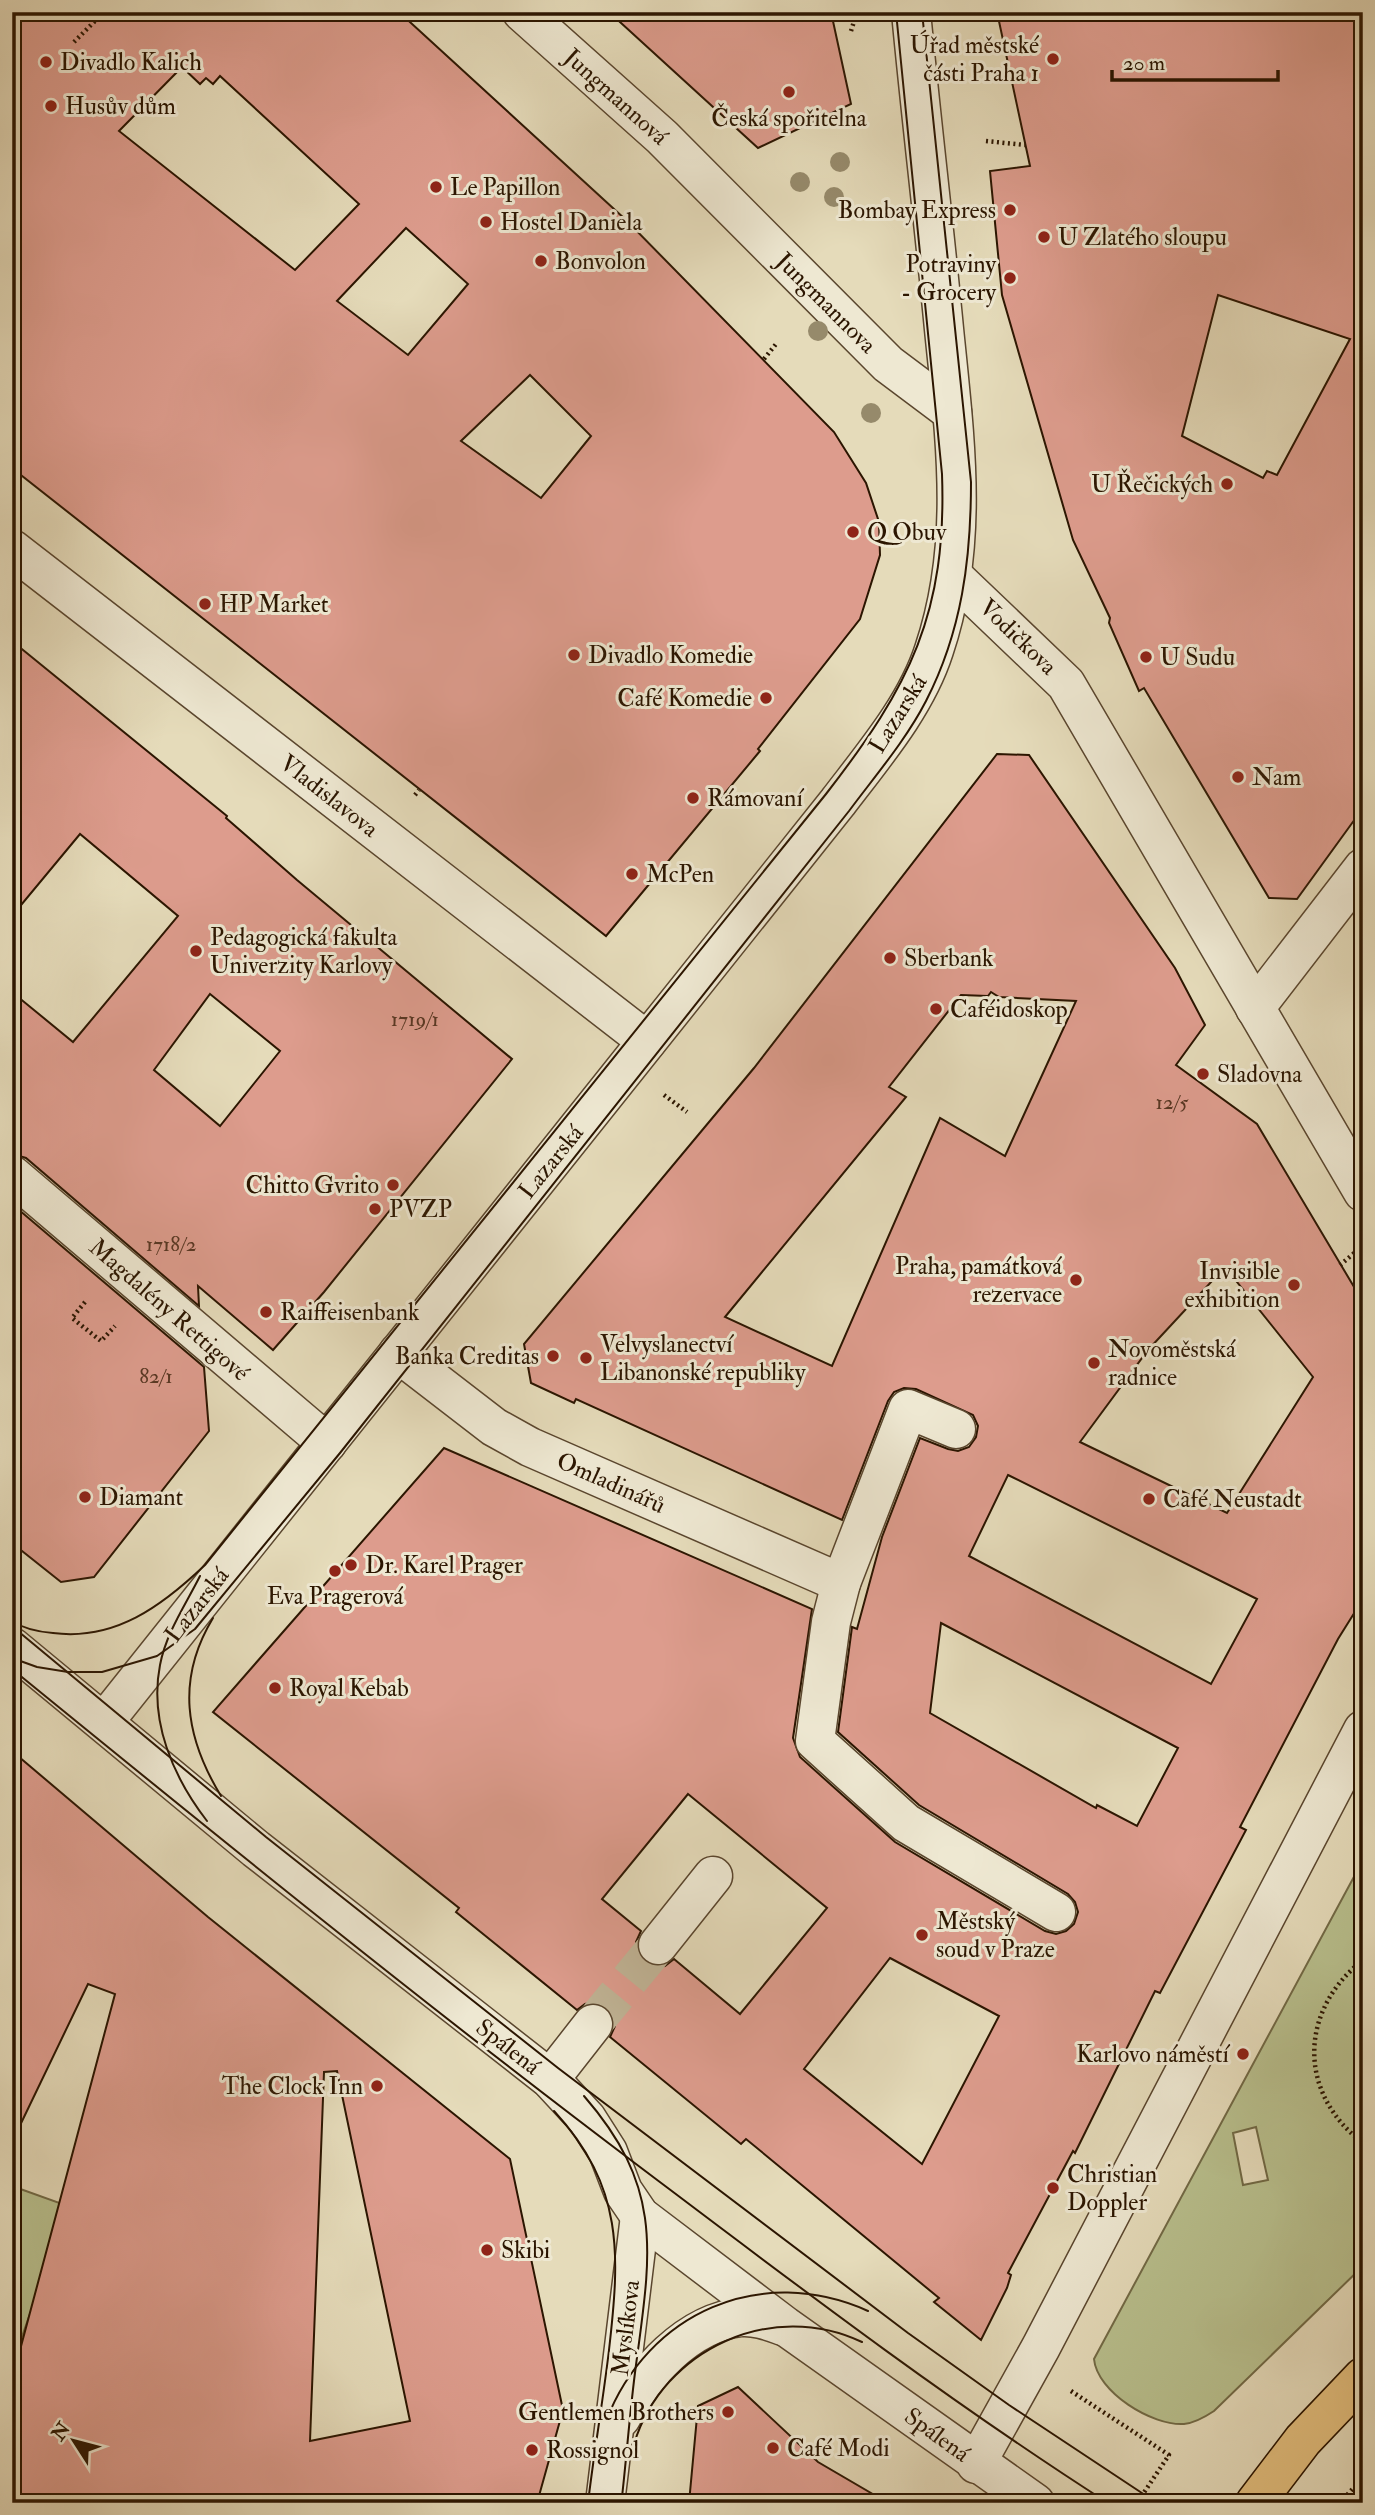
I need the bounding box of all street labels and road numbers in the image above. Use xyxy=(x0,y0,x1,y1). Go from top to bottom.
street label: Jungmannová xyxy=(556,41,676,153)
street label: Jungmannova xyxy=(768,245,884,361)
street label: Vodičkova xyxy=(972,592,1064,683)
street label: Lazarská xyxy=(862,668,935,759)
street label: Vladislavova xyxy=(273,748,386,845)
street label: Lazarská xyxy=(512,1118,591,1206)
street label: Magdalény Rettigové xyxy=(82,1232,256,1389)
street label: Omladinářů xyxy=(552,1445,670,1521)
street label: Lazarská xyxy=(158,1560,237,1649)
street label: Spálená xyxy=(469,2012,547,2083)
street label: Myslíkova xyxy=(605,2277,647,2378)
street label: Spálená xyxy=(898,2401,977,2470)

